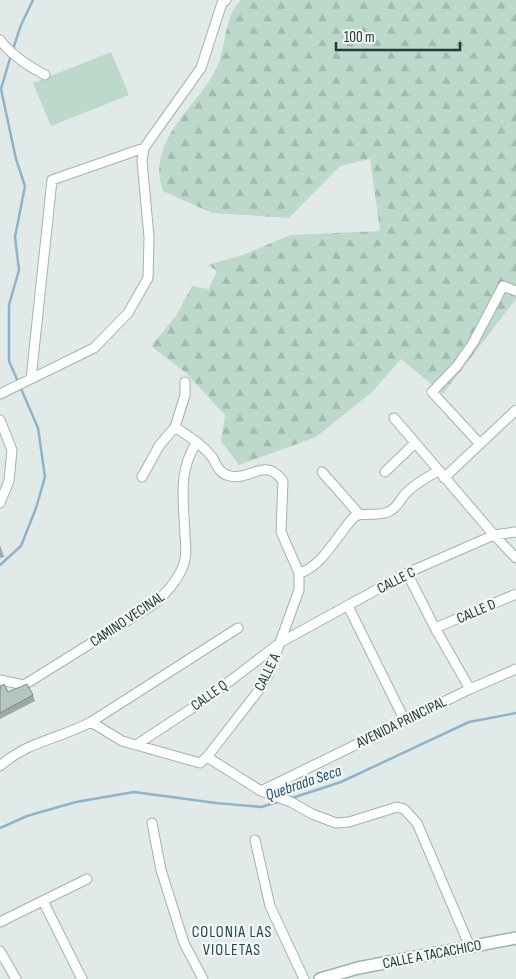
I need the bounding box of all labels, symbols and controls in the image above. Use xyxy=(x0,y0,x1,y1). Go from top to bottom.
scale bar xyxy=(336,20,460,52)
text: 100 m xyxy=(344,28,375,47)
street label: CALLE C xyxy=(374,563,419,598)
street label: CAMINO VECINAL xyxy=(86,587,169,651)
street label: CALLE D xyxy=(454,595,499,628)
street label: CALLE A xyxy=(250,650,285,694)
street label: CALLE Q xyxy=(187,676,231,715)
street label: AVENIDA PRINCIPAL xyxy=(352,692,450,753)
water label: Quebrada Seca xyxy=(263,761,344,805)
district label: COLONIA LAS VIOLETAS xyxy=(192,923,272,960)
street label: CALLE A TACACHICO xyxy=(381,936,483,973)

